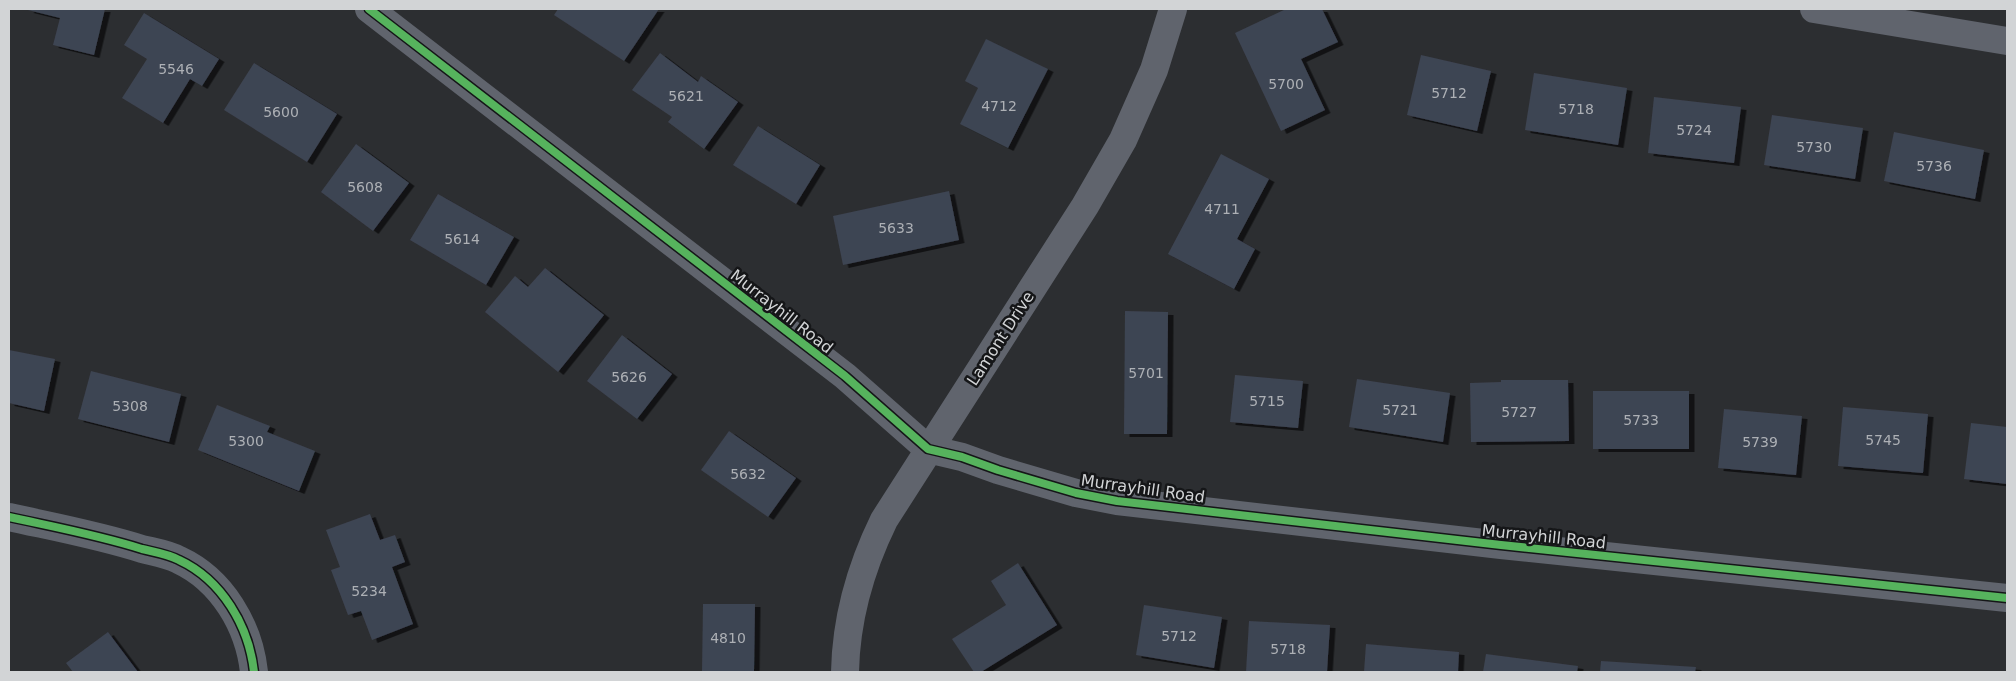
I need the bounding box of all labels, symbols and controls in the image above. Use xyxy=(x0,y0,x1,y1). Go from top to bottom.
house number: 5546 xyxy=(158,61,194,77)
house number: 5700 xyxy=(1268,76,1304,92)
house number: 5712 xyxy=(1431,85,1467,101)
house number: 5621 xyxy=(668,88,704,104)
house number: 4712 xyxy=(981,98,1017,114)
house number: 5718 xyxy=(1558,101,1594,117)
house number: 5600 xyxy=(263,104,299,120)
house number: 5724 xyxy=(1676,122,1712,138)
house number: 5730 xyxy=(1796,139,1832,155)
house number: 5736 xyxy=(1916,158,1952,174)
house number: 5608 xyxy=(347,179,383,195)
house number: 4711 xyxy=(1204,201,1240,217)
house number: 5633 xyxy=(878,220,914,236)
house number: 5614 xyxy=(444,231,480,247)
street label: Murrayhill Road xyxy=(727,265,837,357)
street label: Lamont Drive xyxy=(963,288,1038,389)
house number: 5701 xyxy=(1128,365,1164,381)
house number: 5626 xyxy=(611,369,647,385)
house number: 5715 xyxy=(1249,393,1285,409)
house number: 5308 xyxy=(112,398,148,414)
house number: 5721 xyxy=(1382,402,1418,418)
house number: 5727 xyxy=(1501,404,1537,420)
house number: 5733 xyxy=(1623,412,1659,428)
house number: 5745 xyxy=(1865,432,1901,448)
house number: 5300 xyxy=(228,433,264,449)
house number: 5739 xyxy=(1742,434,1778,450)
house number: 5632 xyxy=(730,466,766,482)
street label: Murrayhill Road xyxy=(1080,470,1206,507)
street label: Murrayhill Road xyxy=(1481,521,1607,552)
house number: 5234 xyxy=(351,583,387,599)
house number: 5712 xyxy=(1161,628,1197,644)
house number: 4810 xyxy=(710,630,746,646)
house number: 5718 xyxy=(1270,641,1306,657)

